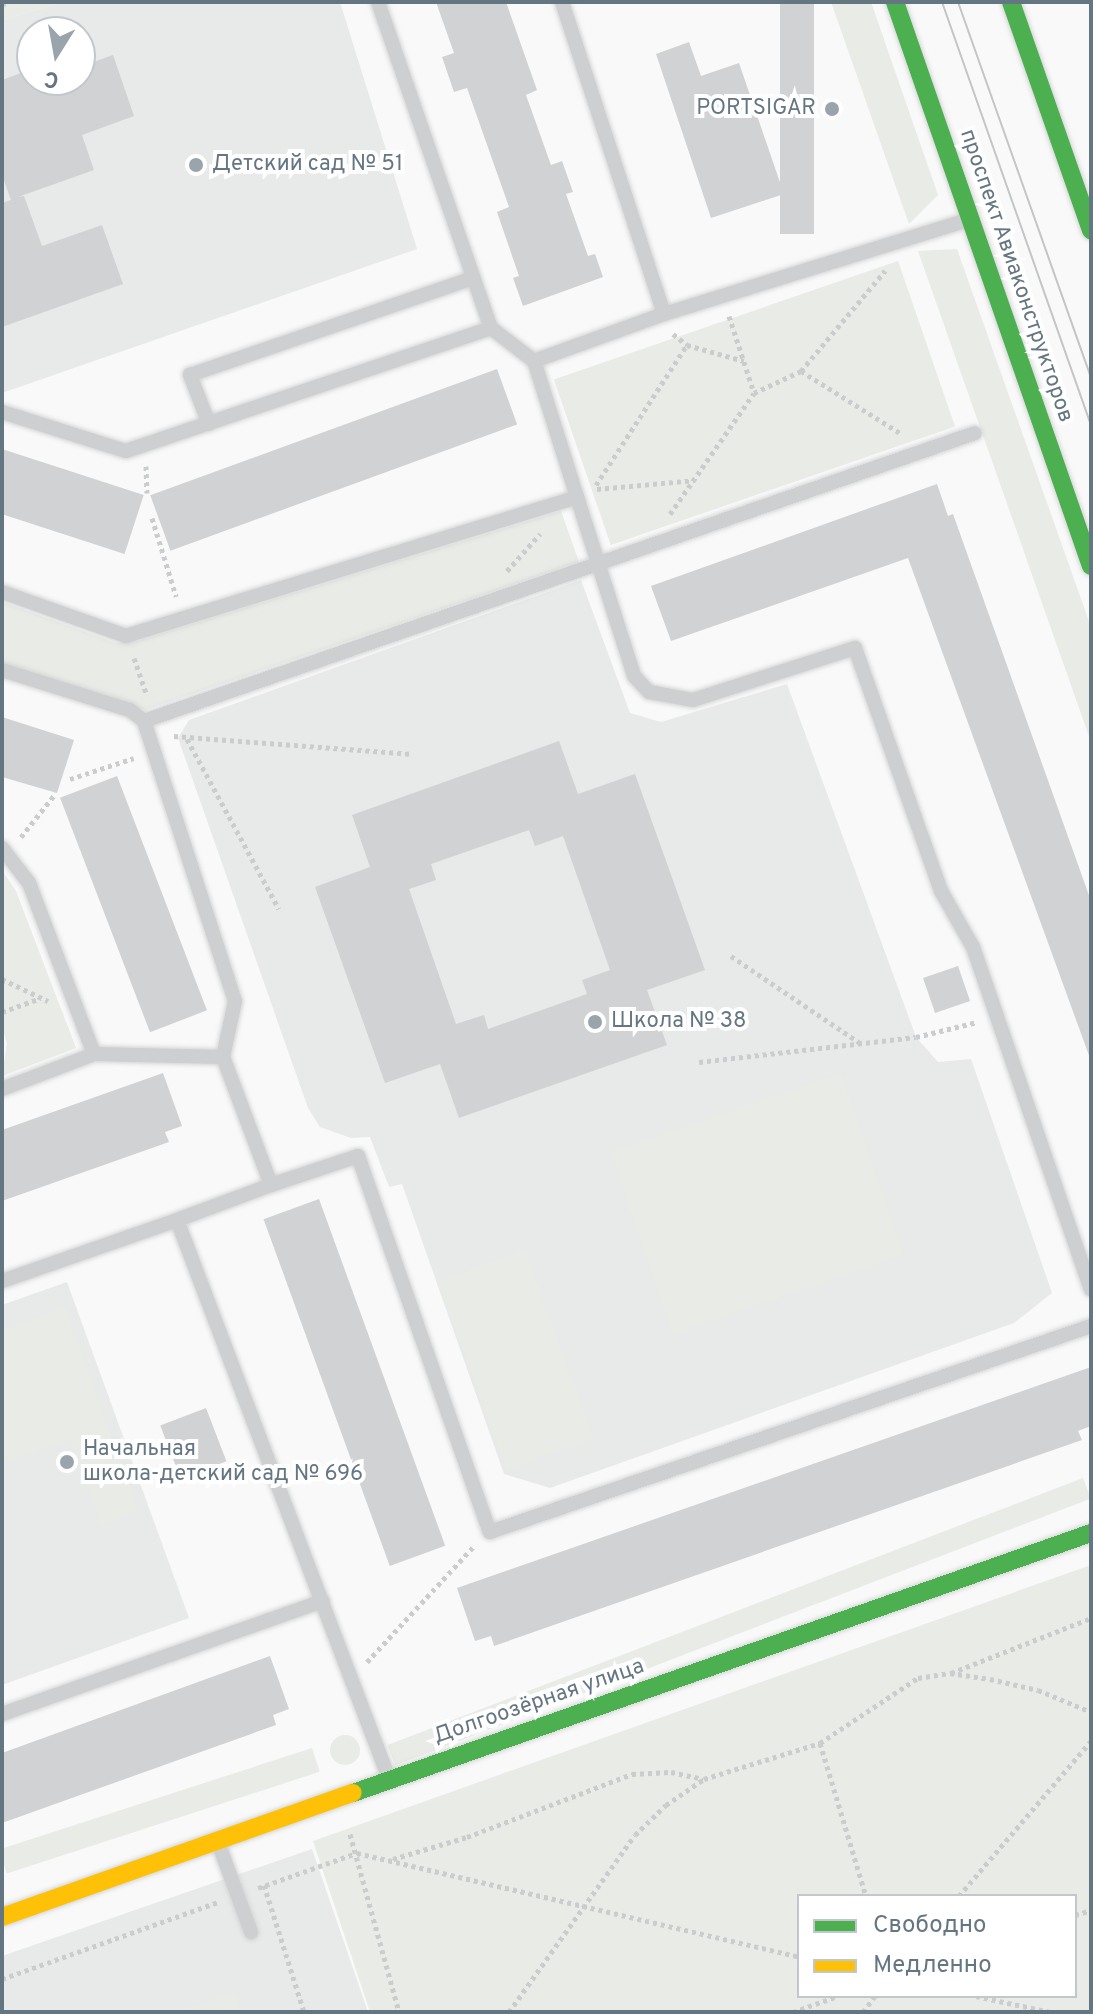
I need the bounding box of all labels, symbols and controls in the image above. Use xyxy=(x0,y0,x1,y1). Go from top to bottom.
north arrow xyxy=(16,16,96,96)
text: С xyxy=(42,63,61,93)
place label: PORTSIGAR xyxy=(696,96,816,122)
marker: PORTSIGAR xyxy=(823,100,841,118)
street label: проспект Авиаконструкторов xyxy=(953,126,1079,426)
place label: Детский сад № 51 xyxy=(212,152,403,178)
marker: Детский сад № 51 xyxy=(187,156,205,174)
place label: Школа № 38 xyxy=(611,1009,747,1035)
marker: Школа № 38 xyxy=(586,1013,604,1031)
place label: Начальная школа-детский сад № 696 xyxy=(83,1436,363,1488)
marker: Начальная школа-детский сад № 696 xyxy=(58,1453,76,1471)
street label: Долгоозёрная улица xyxy=(430,1654,648,1750)
legend xyxy=(797,1894,1077,1998)
text: Свободно xyxy=(873,1911,986,1941)
text: Медленно xyxy=(873,1951,992,1981)

